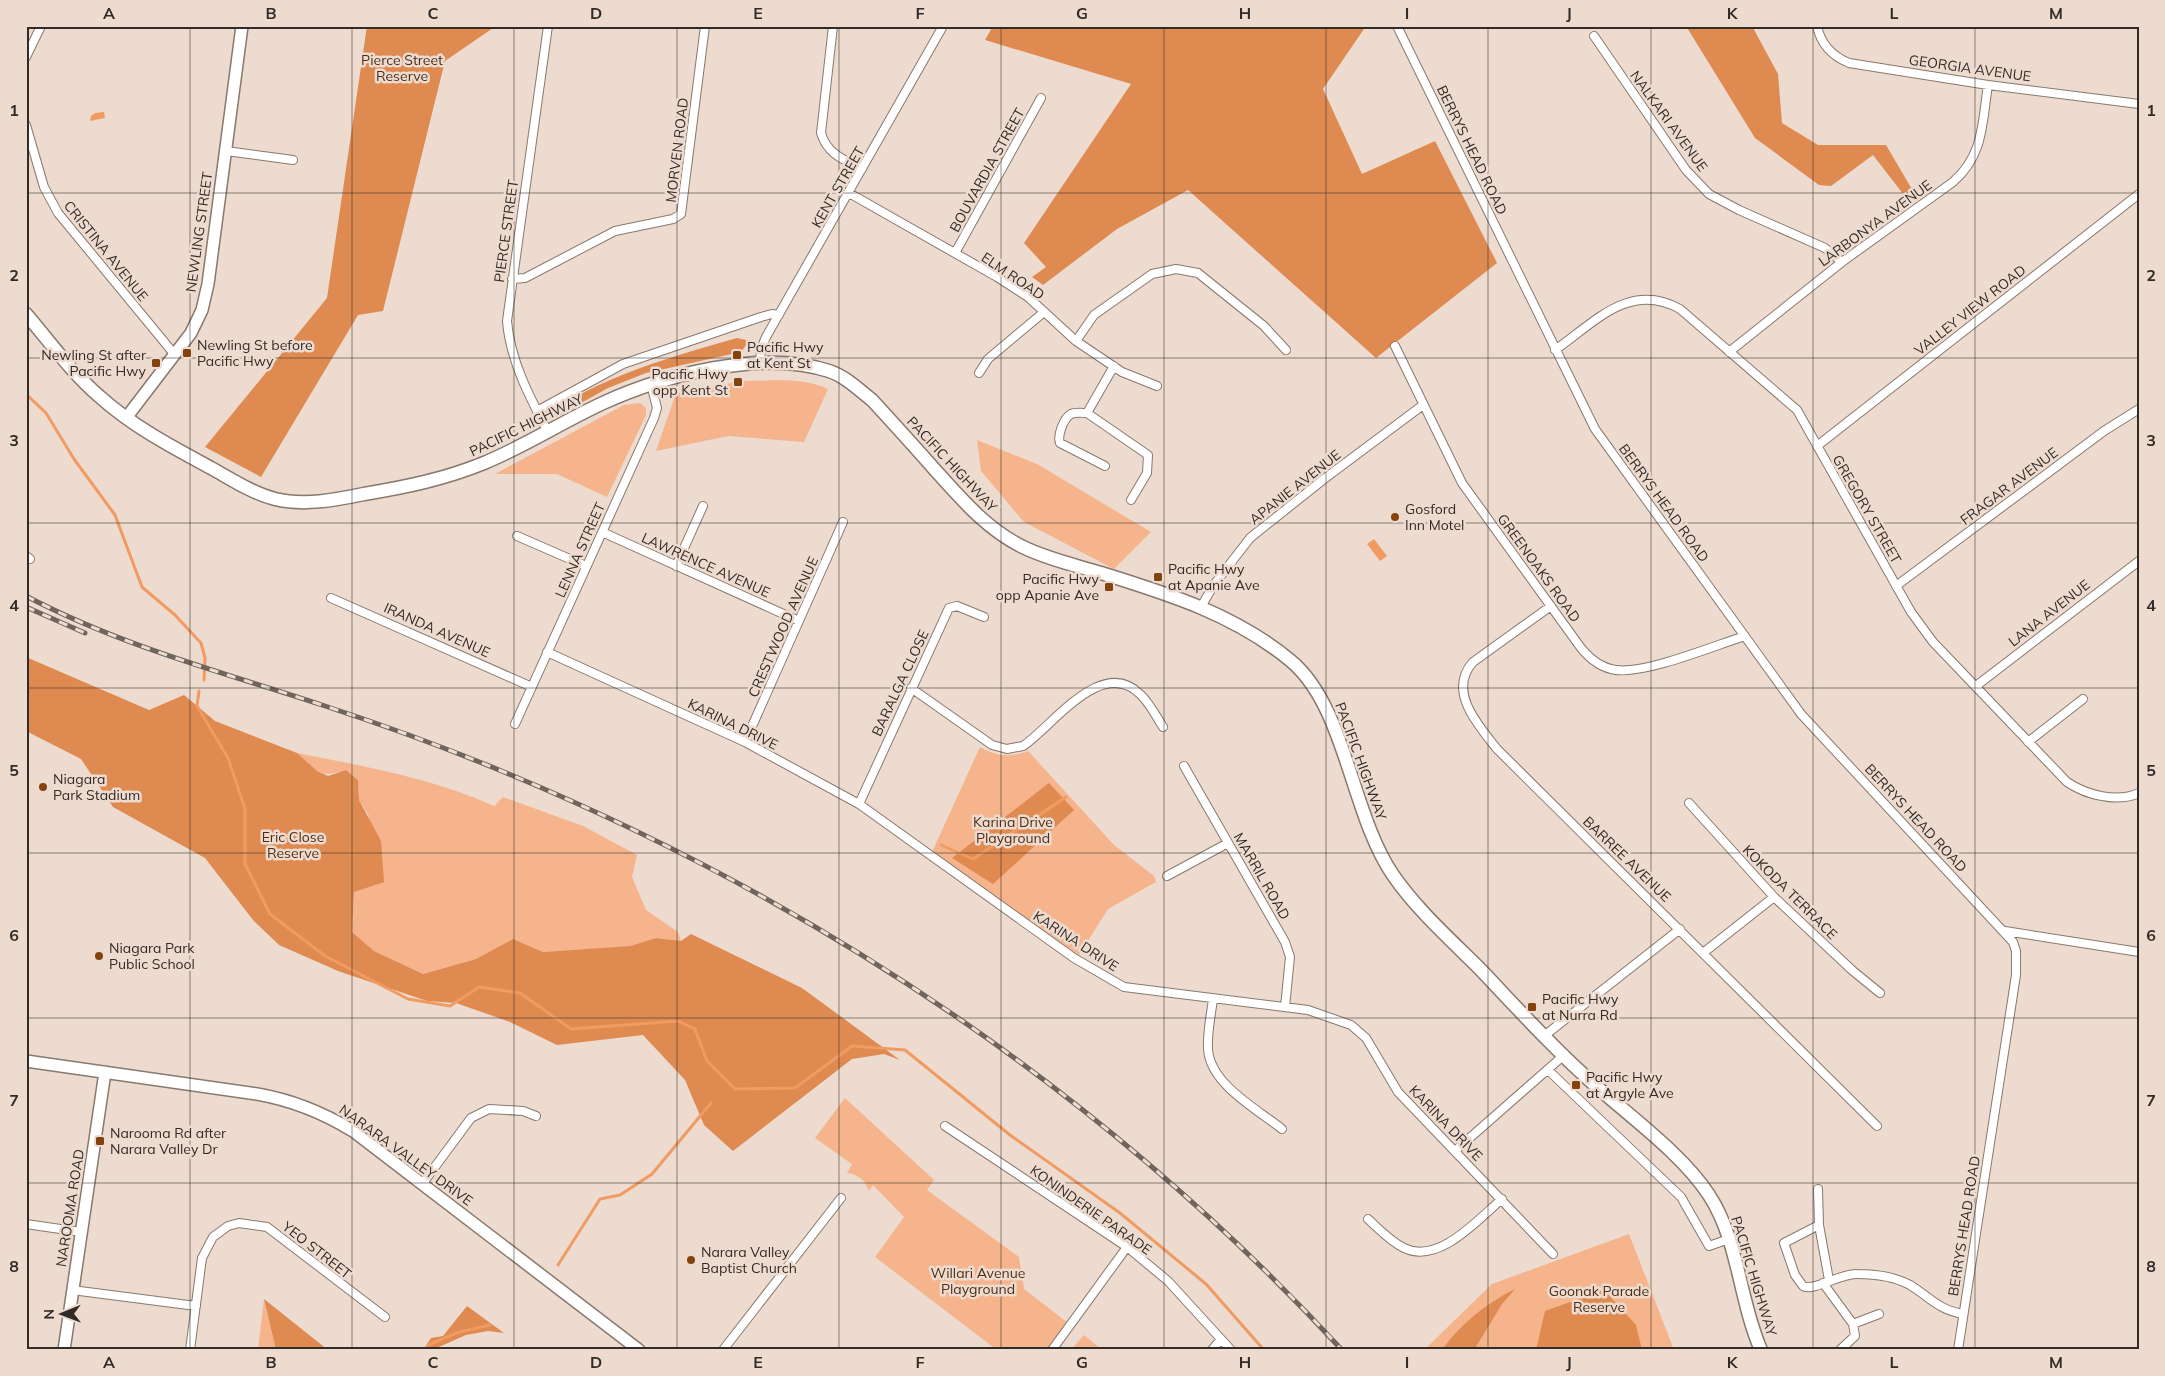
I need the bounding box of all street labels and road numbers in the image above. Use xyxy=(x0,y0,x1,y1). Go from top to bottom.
street label: GEORGIA AVENUE xyxy=(1908,51,2032,85)
street label: NALKARI AVENUE xyxy=(1626,67,1712,175)
street label: BERRYS HEAD ROAD xyxy=(1433,82,1511,218)
street label: MORVEN ROAD xyxy=(662,97,692,203)
street label: BOUVARDIA STREET xyxy=(945,104,1029,235)
street label: KENT STREET xyxy=(807,143,869,231)
street label: NEWLING STREET xyxy=(182,170,216,293)
street label: LARBONYA AVENUE xyxy=(1815,176,1935,270)
street label: PIERCE STREET xyxy=(490,178,522,283)
street label: CRISTINA AVENUE xyxy=(60,197,152,305)
street label: ELM ROAD xyxy=(978,248,1048,304)
street label: VALLEY VIEW ROAD xyxy=(1911,261,2029,359)
street label: PACIFIC HIGHWAY xyxy=(466,389,586,460)
street label: PACIFIC HIGHWAY xyxy=(903,412,1001,516)
street label: BERRYS HEAD ROAD xyxy=(1615,440,1713,566)
street label: FRAGAR AVENUE xyxy=(1957,443,2061,529)
street label: APANIE AVENUE xyxy=(1246,446,1344,528)
street label: GREGORY STREET xyxy=(1829,452,1906,567)
street label: LENNA STREET xyxy=(551,499,609,600)
street label: GREENOAKS ROAD xyxy=(1494,510,1584,626)
street label: LAWRENCE AVENUE xyxy=(639,529,773,601)
street label: CRESTWOOD AVENUE xyxy=(744,554,822,700)
street label: LANA AVENUE xyxy=(2005,576,2093,650)
street label: IRANDA AVENUE xyxy=(381,598,493,662)
street label: BARALGA CLOSE xyxy=(867,627,933,739)
street label: KARINA DRIVE xyxy=(685,694,781,754)
street label: PACIFIC HIGHWAY xyxy=(1331,700,1391,823)
street label: BERRYS HEAD ROAD xyxy=(1861,760,1971,876)
street label: BARREE AVENUE xyxy=(1579,812,1675,906)
street label: MARRIL ROAD xyxy=(1230,829,1294,923)
street label: KOKODA TERRACE xyxy=(1739,841,1841,943)
street label: KARINA DRIVE xyxy=(1030,907,1122,975)
street label: KARINA DRIVE xyxy=(1405,1081,1487,1165)
street label: NARARA VALLEY DRIVE xyxy=(336,1100,476,1210)
street label: NAROOMA ROAD xyxy=(52,1148,88,1268)
street label: BERRYS HEAD ROAD xyxy=(1944,1155,1984,1297)
street label: KONINDERIE PARADE xyxy=(1027,1161,1155,1259)
street label: PACIFIC HIGHWAY xyxy=(1727,1214,1781,1338)
street label: YEO STREET xyxy=(278,1217,356,1283)

